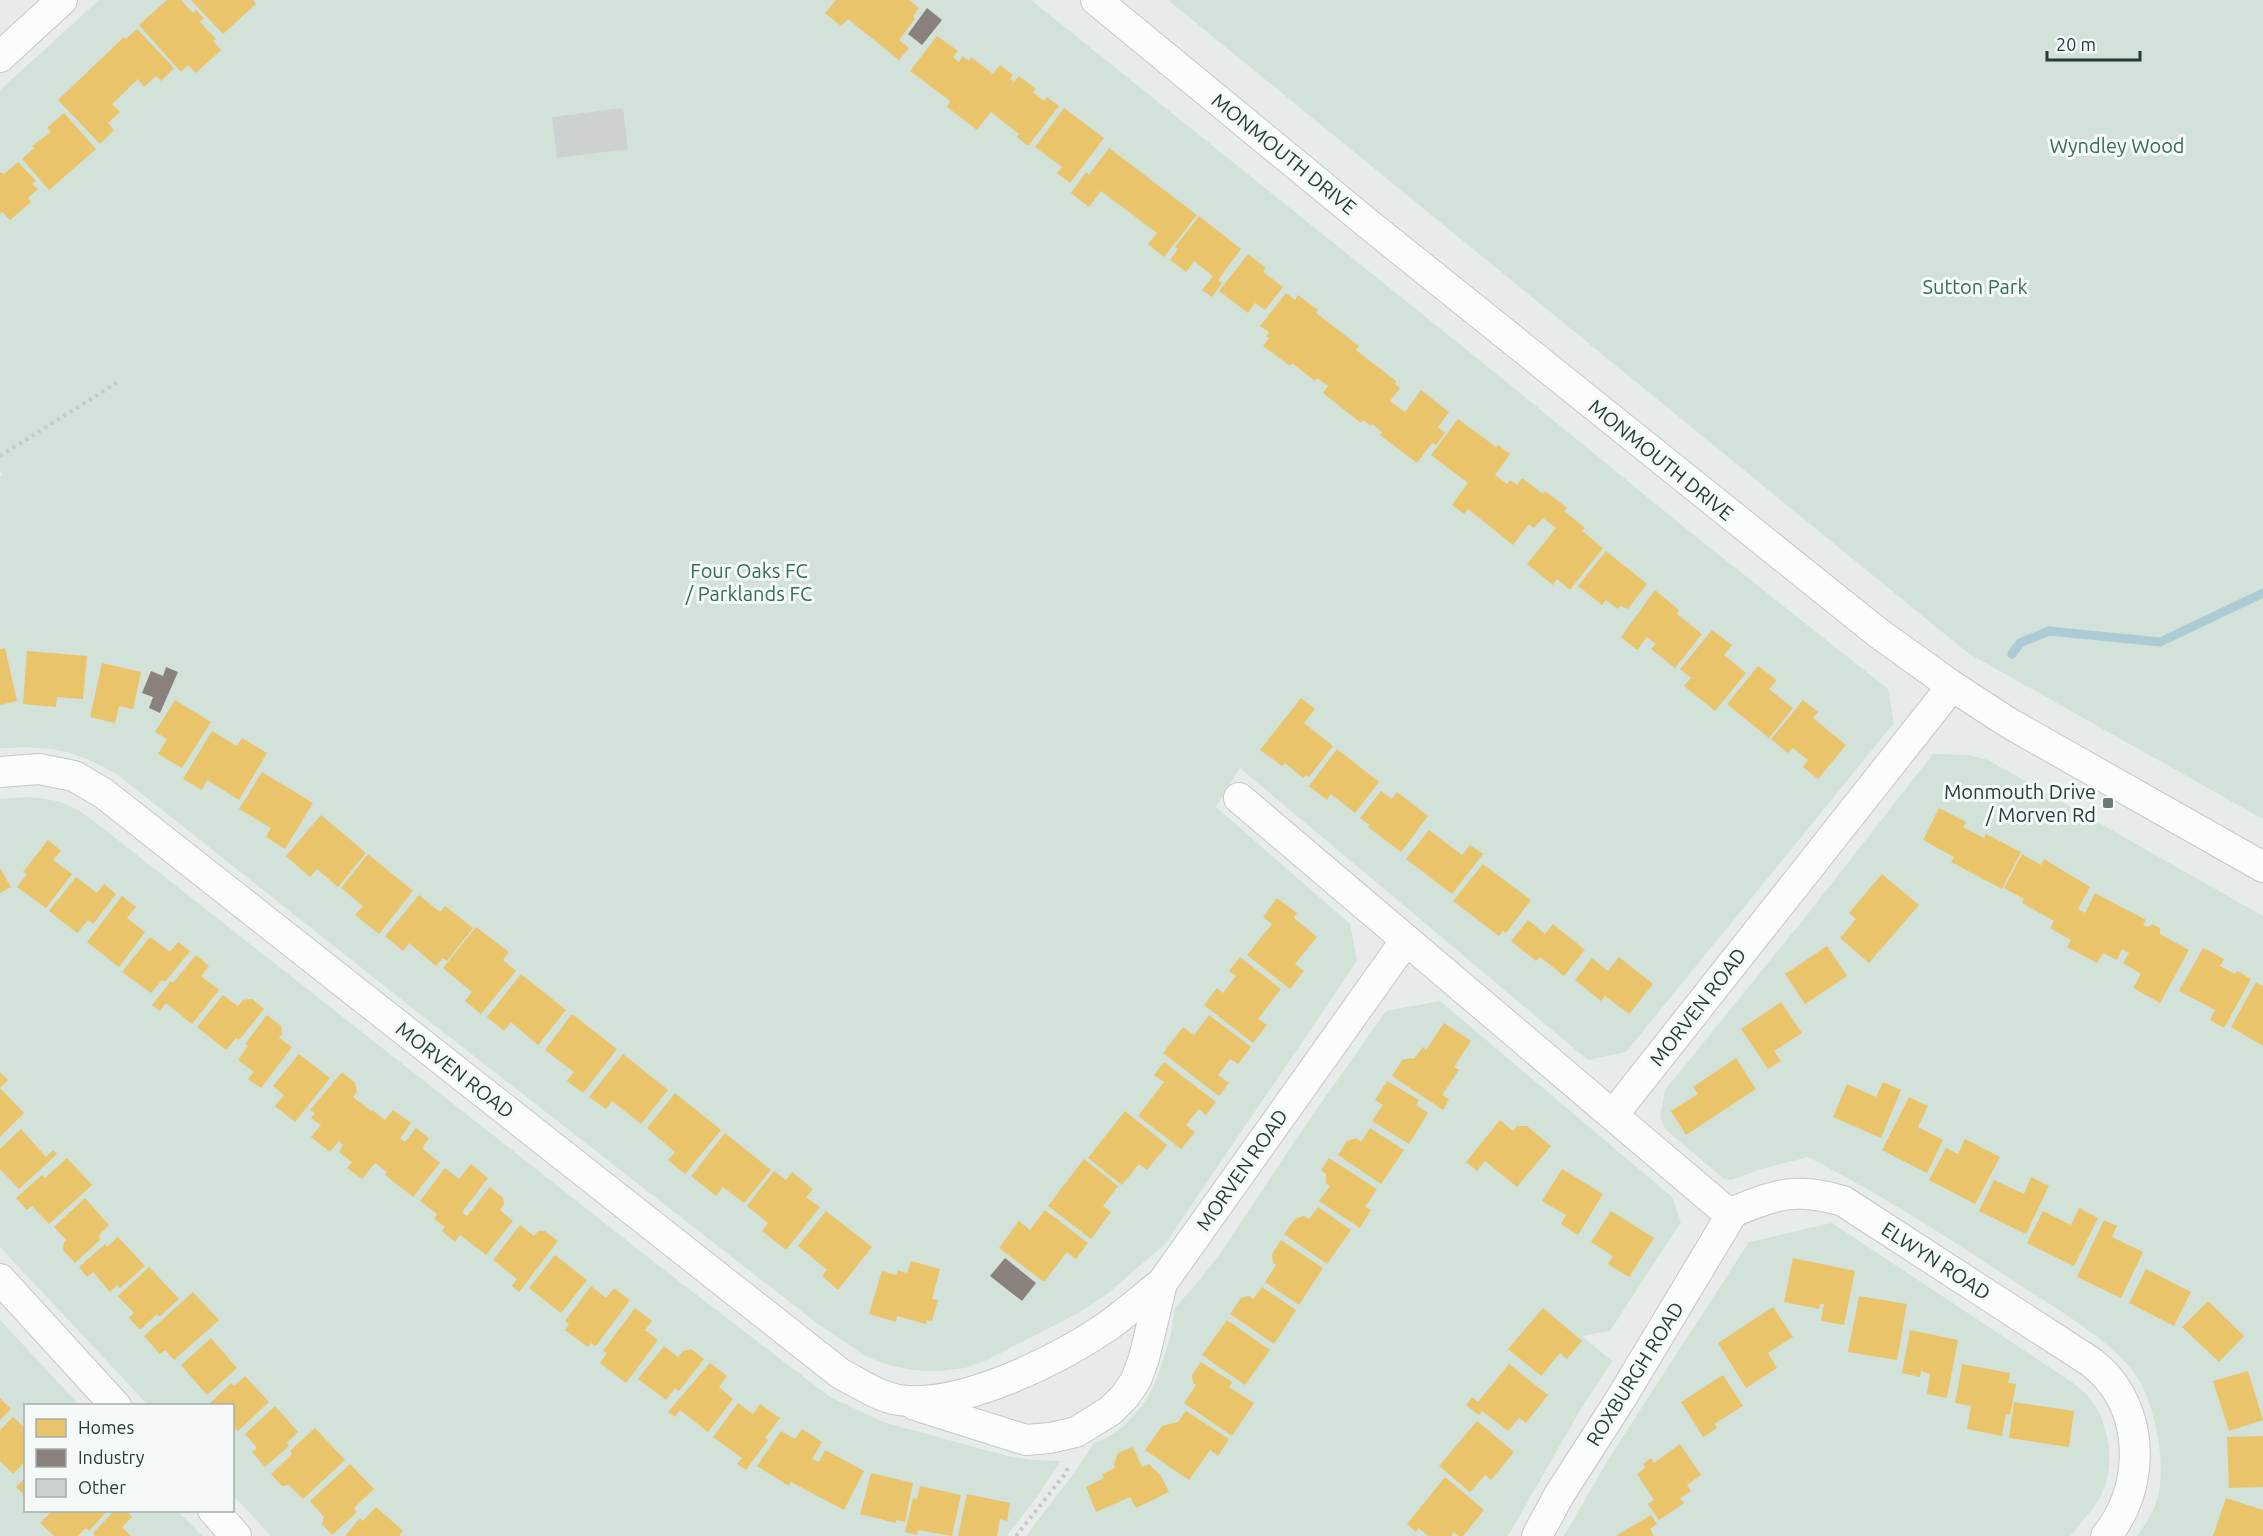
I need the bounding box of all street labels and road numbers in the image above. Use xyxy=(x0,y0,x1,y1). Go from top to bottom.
street label: MONMOUTH DRIVE xyxy=(1208,88,1361,219)
street label: MONMOUTH DRIVE xyxy=(1585,394,1738,525)
street label: MORVEN ROAD xyxy=(1645,943,1751,1070)
street label: MORVEN ROAD xyxy=(392,1017,519,1123)
street label: MORVEN ROAD xyxy=(1191,1105,1292,1235)
street label: ELWYN ROAD xyxy=(1878,1217,1995,1304)
street label: ROXBURGH ROAD xyxy=(1581,1298,1688,1450)

